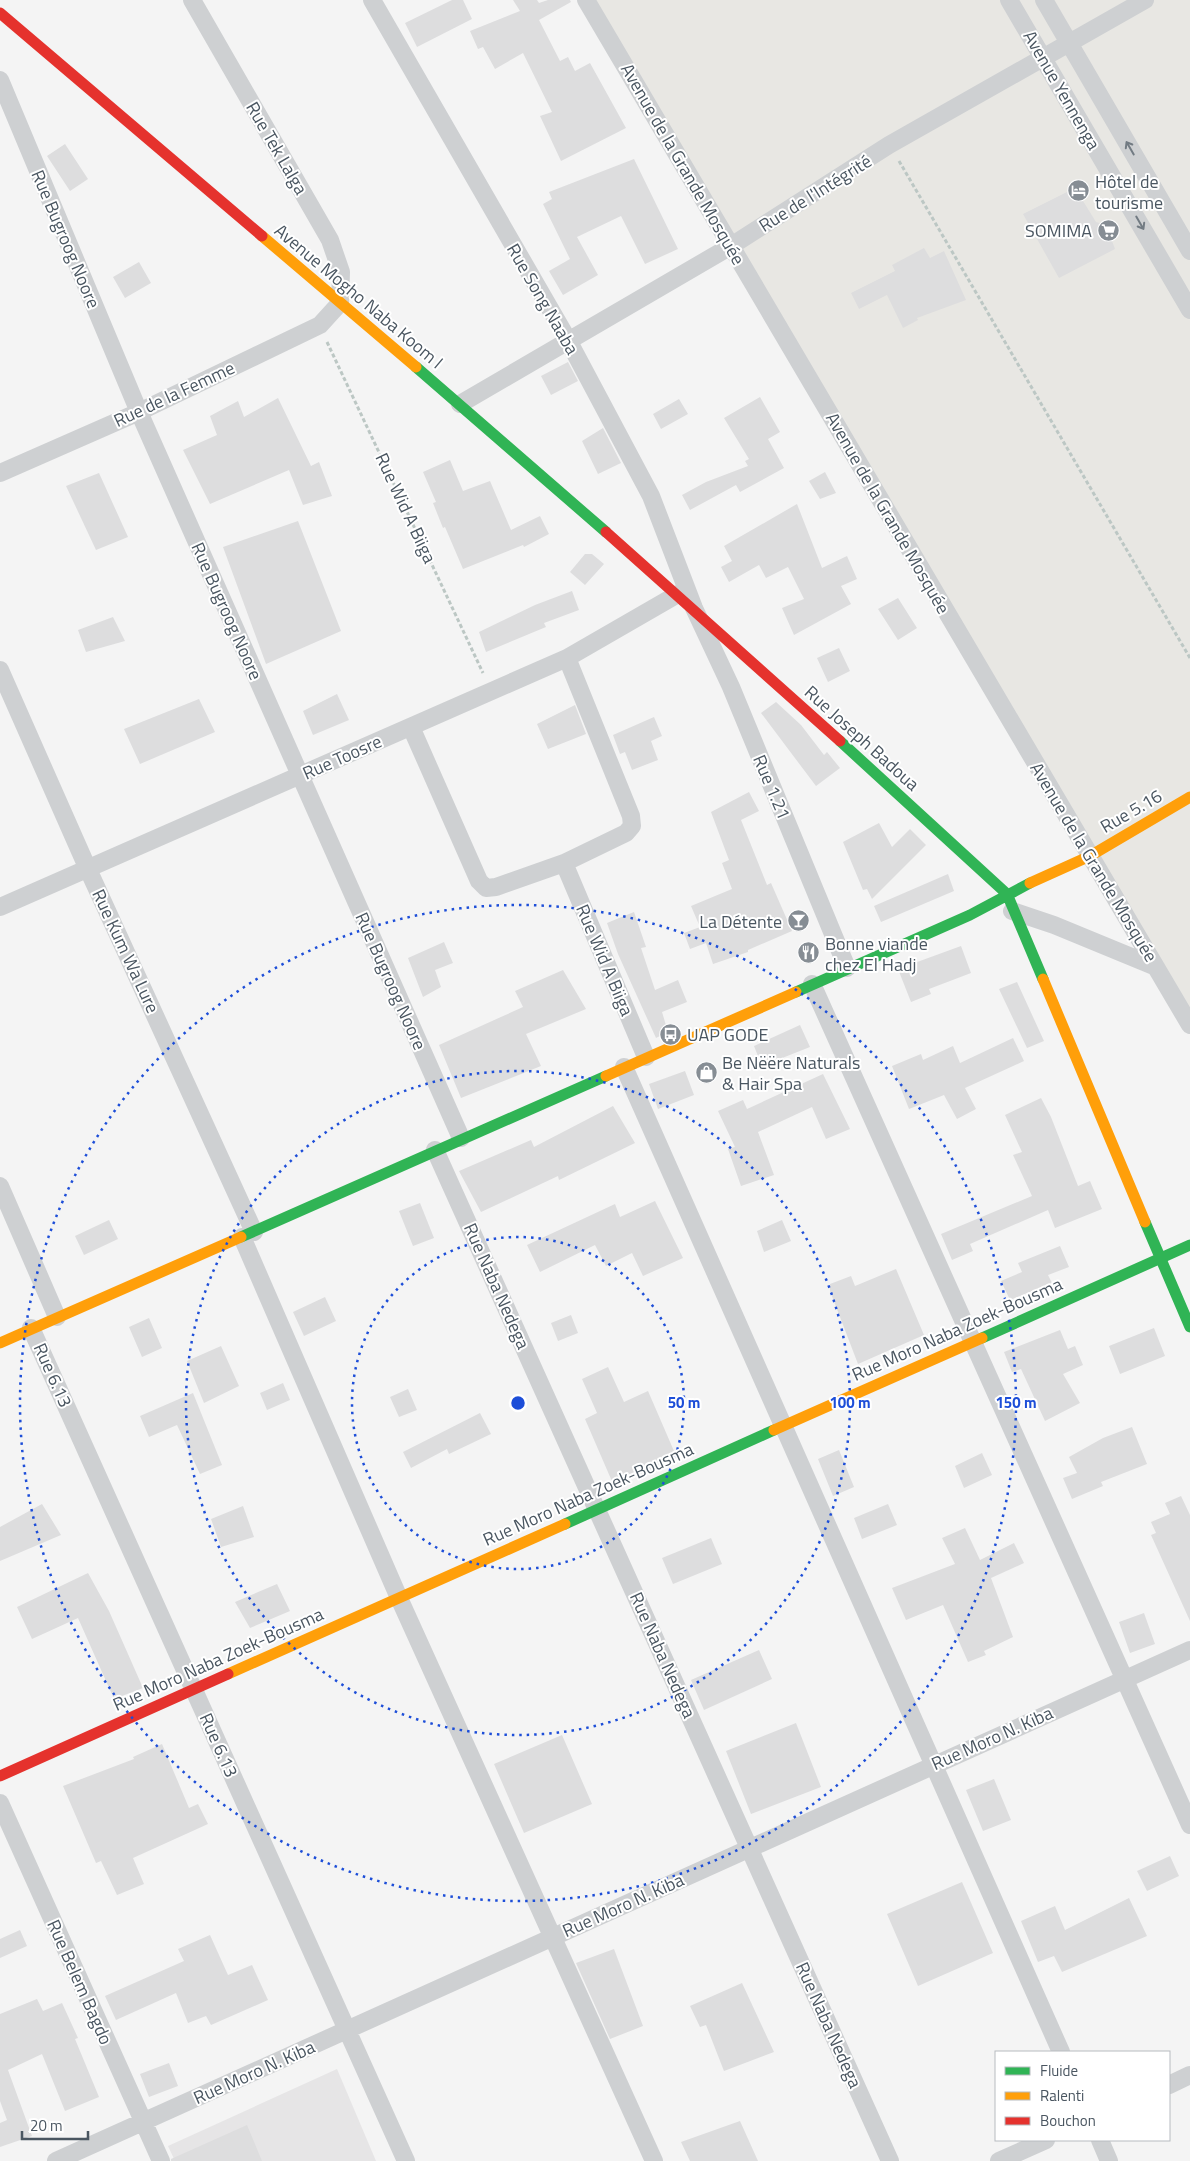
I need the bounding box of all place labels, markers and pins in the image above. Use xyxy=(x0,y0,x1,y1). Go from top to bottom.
place label: Hôtel de tourisme xyxy=(1095,168,1163,216)
hotel icon: Hôtel de tourisme xyxy=(1067,179,1091,203)
place label: SOMIMA xyxy=(1025,217,1092,244)
supermarket icon: SOMIMA xyxy=(1096,218,1120,242)
place label: La Détente xyxy=(699,908,782,935)
bar icon: La Détente xyxy=(786,909,810,933)
place label: Bonne viande chez El Hadj xyxy=(825,930,928,978)
restaurant icon: Bonne viande chez El Hadj xyxy=(797,941,821,965)
place label: UAP GODE xyxy=(687,1021,768,1048)
bus stop icon: UAP GODE xyxy=(659,1022,683,1046)
place label: Be Nëëre Naturals & Hair Spa xyxy=(722,1049,860,1097)
shop icon: Be Nëëre Naturals & Hair Spa xyxy=(694,1060,718,1084)
centre of rings xyxy=(509,1394,527,1412)

